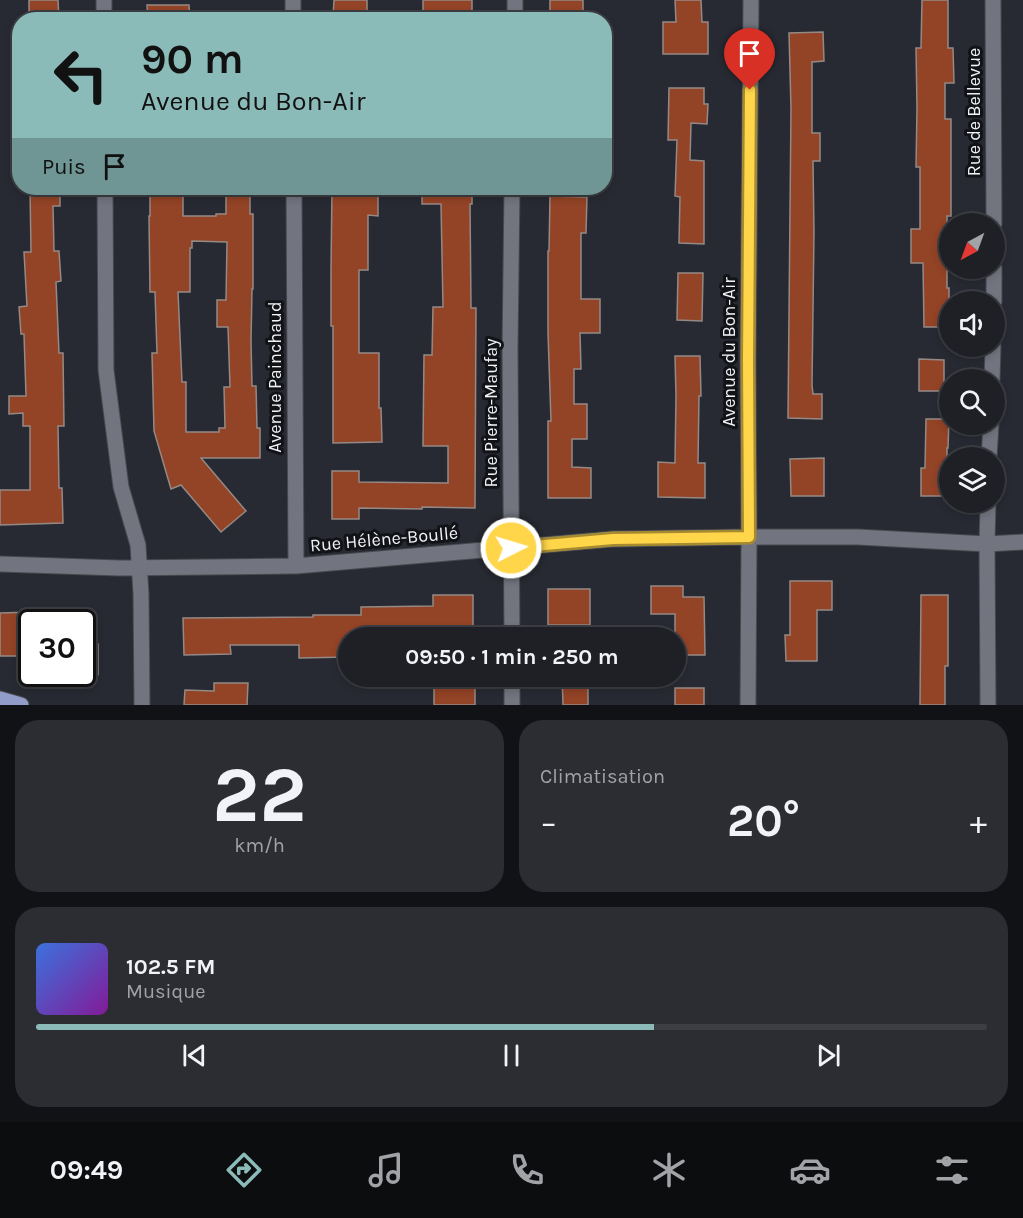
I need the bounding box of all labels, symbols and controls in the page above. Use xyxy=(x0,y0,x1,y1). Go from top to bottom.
pin xyxy=(724,28,775,90)
text: 90 m xyxy=(141,34,244,84)
icon: left xyxy=(42,36,120,114)
icon: arrive xyxy=(733,37,766,70)
street label: Rue de Bellevue xyxy=(963,48,985,176)
text: Avenue du Bon-Air xyxy=(141,85,366,117)
icon: arrive xyxy=(98,150,131,183)
text: Puis xyxy=(42,154,86,180)
north arrow xyxy=(939,213,1005,279)
map controls xyxy=(939,213,1005,513)
street label: Avenue du Bon-Air xyxy=(718,277,740,427)
button: sound xyxy=(939,291,1005,357)
street label: Avenue Painchaud xyxy=(264,301,286,453)
street label: Rue Pierre-Maufay xyxy=(480,338,502,488)
button: search xyxy=(939,369,1005,435)
button: layers xyxy=(939,447,1005,513)
position arrow xyxy=(479,516,543,580)
street label: Rue Hélène-Boullé xyxy=(309,522,459,556)
speed limit sign: 30 xyxy=(18,609,96,687)
text: 09:50 · 1 min · 250 m xyxy=(405,644,619,670)
text: 22 xyxy=(212,749,307,841)
text: Climatisation xyxy=(540,765,665,788)
text: 20° xyxy=(727,795,800,847)
text: − xyxy=(540,803,557,841)
text: + xyxy=(970,803,987,841)
text: km/h xyxy=(234,834,285,857)
text: 102.5 FM xyxy=(126,954,215,980)
text: Musique xyxy=(126,980,206,1003)
icon: previous xyxy=(178,1039,211,1072)
icon: pause xyxy=(495,1039,528,1072)
icon: next xyxy=(812,1039,845,1072)
icon: directions xyxy=(223,1149,265,1191)
icon: music xyxy=(365,1149,407,1191)
icon: phone xyxy=(506,1149,548,1191)
icon: climate xyxy=(648,1149,690,1191)
icon: car xyxy=(789,1149,831,1191)
icon: filters xyxy=(931,1149,973,1191)
text: 09:49 xyxy=(50,1154,123,1186)

